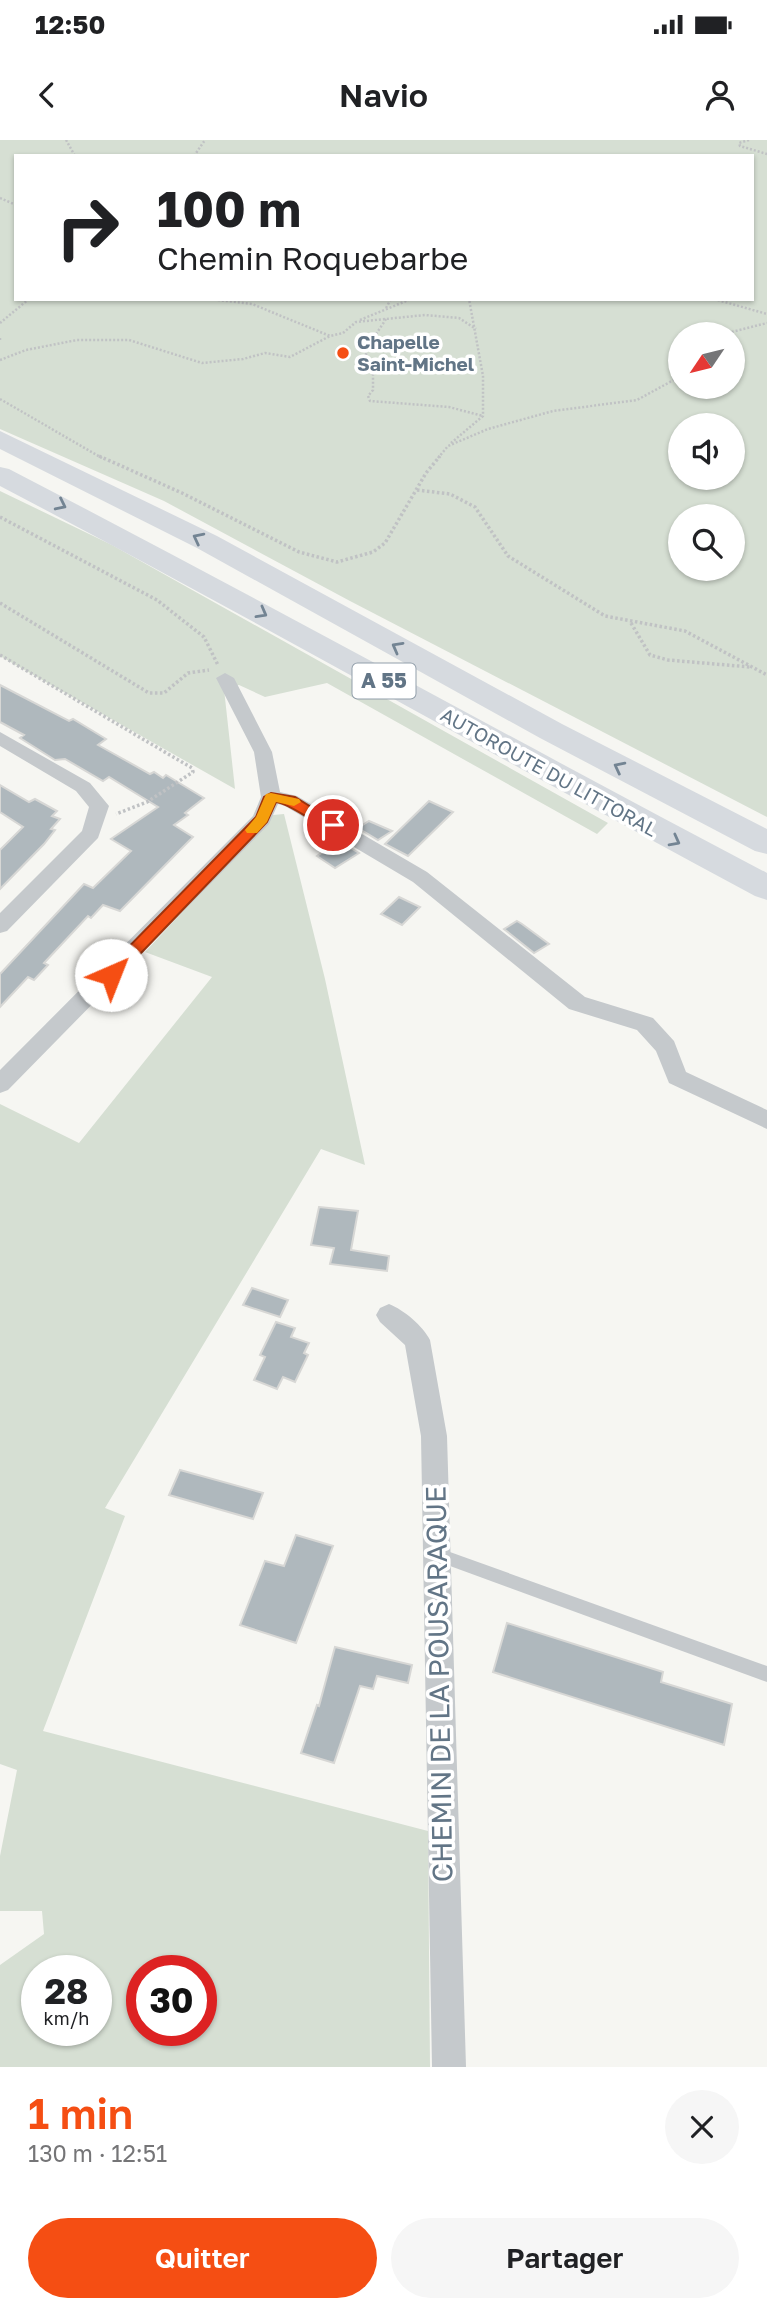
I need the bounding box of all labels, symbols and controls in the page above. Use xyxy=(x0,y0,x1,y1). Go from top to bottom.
text: 12:50 xyxy=(35,9,105,40)
icon: back xyxy=(28,76,66,114)
text: Navio xyxy=(339,76,428,114)
icon: person xyxy=(701,76,739,114)
text: 100 m xyxy=(157,179,301,238)
icon: right xyxy=(42,182,133,273)
text: Chemin Roquebarbe xyxy=(157,239,468,277)
north arrow xyxy=(668,322,746,399)
map controls xyxy=(668,322,745,581)
place label: Chapelle Saint-Michel xyxy=(357,330,474,375)
marker: Chapelle Saint-Michel xyxy=(335,345,351,361)
button: sound xyxy=(668,413,745,490)
one-way arrow xyxy=(54,497,66,511)
button: search xyxy=(668,504,745,581)
one-way arrow xyxy=(193,533,205,547)
one-way arrow xyxy=(255,605,267,618)
one-way arrow xyxy=(392,642,405,655)
road number: A 55 xyxy=(352,664,416,698)
street label: AUTOROUTE DU LITTORAL xyxy=(437,702,662,841)
one-way arrow xyxy=(614,761,626,775)
pin xyxy=(303,795,363,855)
icon: arrive xyxy=(314,806,352,844)
one-way arrow xyxy=(668,833,681,846)
position arrow xyxy=(74,938,148,1012)
street label: CHEMIN DE LA POUSARAQUE xyxy=(419,1486,458,1882)
speed limit sign: 30 xyxy=(126,1955,217,2046)
text: 28 xyxy=(45,1970,88,2012)
text: km/h xyxy=(44,2007,89,2029)
text: 1 min xyxy=(28,2088,133,2138)
button: close xyxy=(665,2090,739,2164)
text: 130 m · 12:51 xyxy=(28,2139,167,2167)
button: Quitter xyxy=(28,2218,377,2298)
button: Partager xyxy=(391,2218,739,2298)

